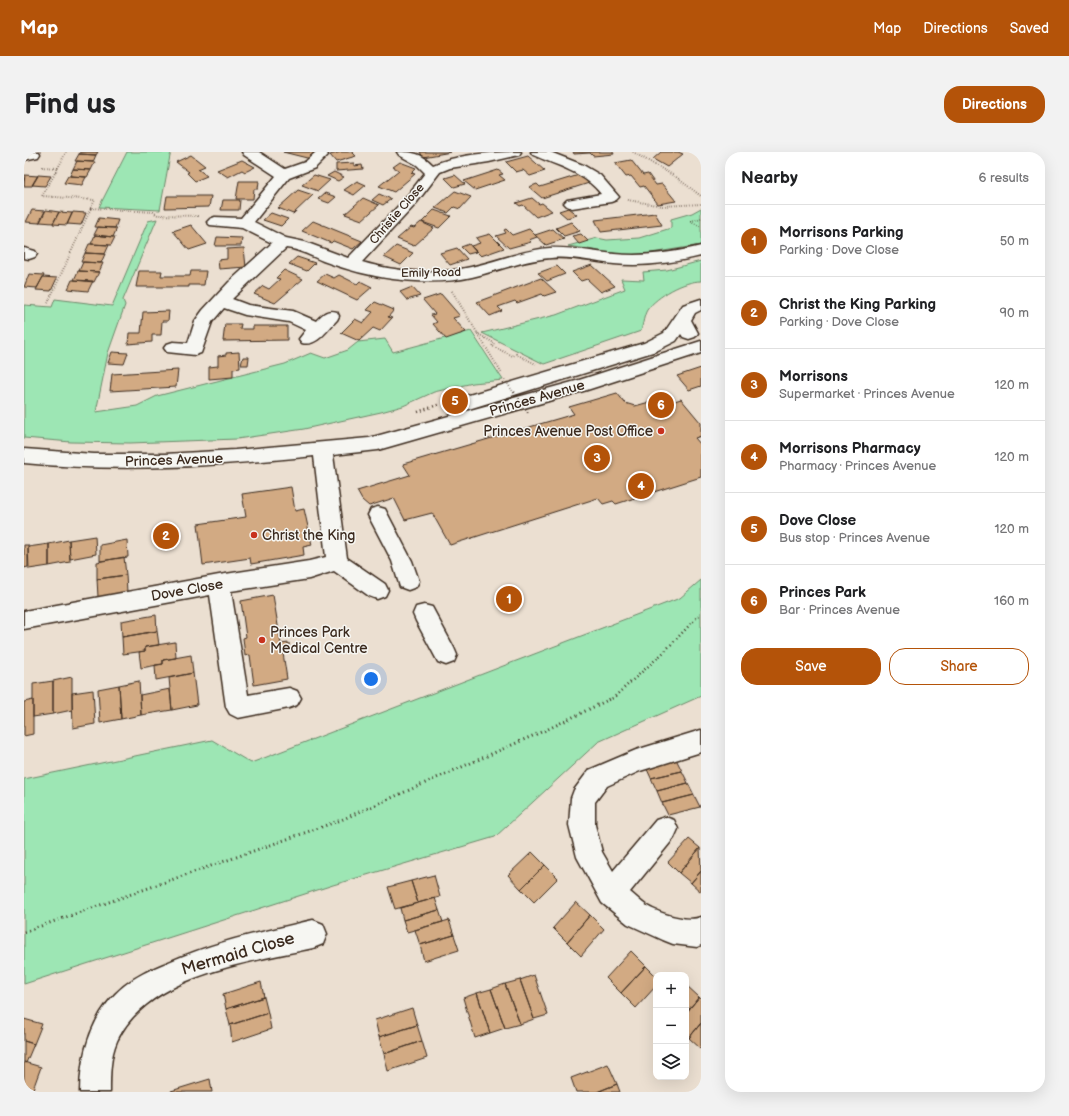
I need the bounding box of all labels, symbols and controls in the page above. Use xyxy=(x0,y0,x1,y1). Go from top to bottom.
text: Map xyxy=(20,17,58,40)
text: Map xyxy=(873,20,901,37)
text: Directions xyxy=(923,20,988,37)
text: Saved xyxy=(1010,20,1049,37)
button: Directions xyxy=(944,86,1045,123)
text: Find us xyxy=(24,88,116,121)
text: Nearby xyxy=(741,168,798,188)
text: 6 results xyxy=(979,170,1029,186)
street label: Christie Close xyxy=(366,180,428,248)
text: Morrisons Parking xyxy=(779,223,904,242)
text: 1 xyxy=(751,233,757,249)
text: 50 m xyxy=(1000,233,1029,249)
text: Parking · Dove Close xyxy=(779,242,899,258)
street label: Emily Road xyxy=(401,265,461,281)
text: Christ the King Parking xyxy=(779,295,936,314)
text: 2 xyxy=(750,305,758,321)
text: 90 m xyxy=(1000,305,1029,321)
text: Parking · Dove Close xyxy=(779,314,899,330)
text: Morrisons xyxy=(779,367,848,386)
street label: Princes Avenue xyxy=(487,376,587,420)
text: 3 xyxy=(750,377,758,393)
text: 120 m xyxy=(994,377,1029,393)
pin: 5 xyxy=(442,386,468,416)
text: Supermarket · Princes Avenue xyxy=(779,386,955,402)
pin: 6 xyxy=(648,390,674,420)
place label: Princes Avenue Post Office xyxy=(483,423,653,440)
marker: Princes Avenue Post Office xyxy=(656,426,666,436)
text: Morrisons Pharmacy xyxy=(779,439,921,458)
pin: 3 xyxy=(584,443,610,473)
text: 4 xyxy=(750,449,758,465)
text: 120 m xyxy=(994,449,1029,465)
street label: Princes Avenue xyxy=(124,450,224,470)
text: Pharmacy · Princes Avenue xyxy=(779,458,936,474)
pin: 4 xyxy=(628,471,654,501)
text: Dove Close xyxy=(779,511,856,530)
pin: 2 xyxy=(153,521,179,551)
text: 5 xyxy=(750,521,758,537)
text: 120 m xyxy=(994,521,1029,537)
place label: Christ the King xyxy=(262,527,355,544)
marker: Christ the King xyxy=(249,530,259,540)
text: Bus stop · Princes Avenue xyxy=(779,530,930,546)
street label: Dove Close xyxy=(150,575,224,605)
text: Princes Park xyxy=(779,583,866,602)
pin: 1 xyxy=(496,584,522,614)
text: 6 xyxy=(750,593,758,609)
text: 160 m xyxy=(994,593,1029,609)
text: Bar · Princes Avenue xyxy=(779,602,900,618)
place label: Princes Park Medical Centre xyxy=(270,624,367,657)
marker: Princes Park Medical Centre xyxy=(257,635,267,645)
button: Save xyxy=(741,648,881,685)
button: Share xyxy=(889,648,1029,685)
your location xyxy=(361,669,381,689)
street label: Mermaid Close xyxy=(179,928,297,980)
map controls xyxy=(653,972,689,1080)
button: + xyxy=(653,972,689,1008)
button: − xyxy=(653,1008,689,1044)
button: layers xyxy=(653,1044,689,1080)

